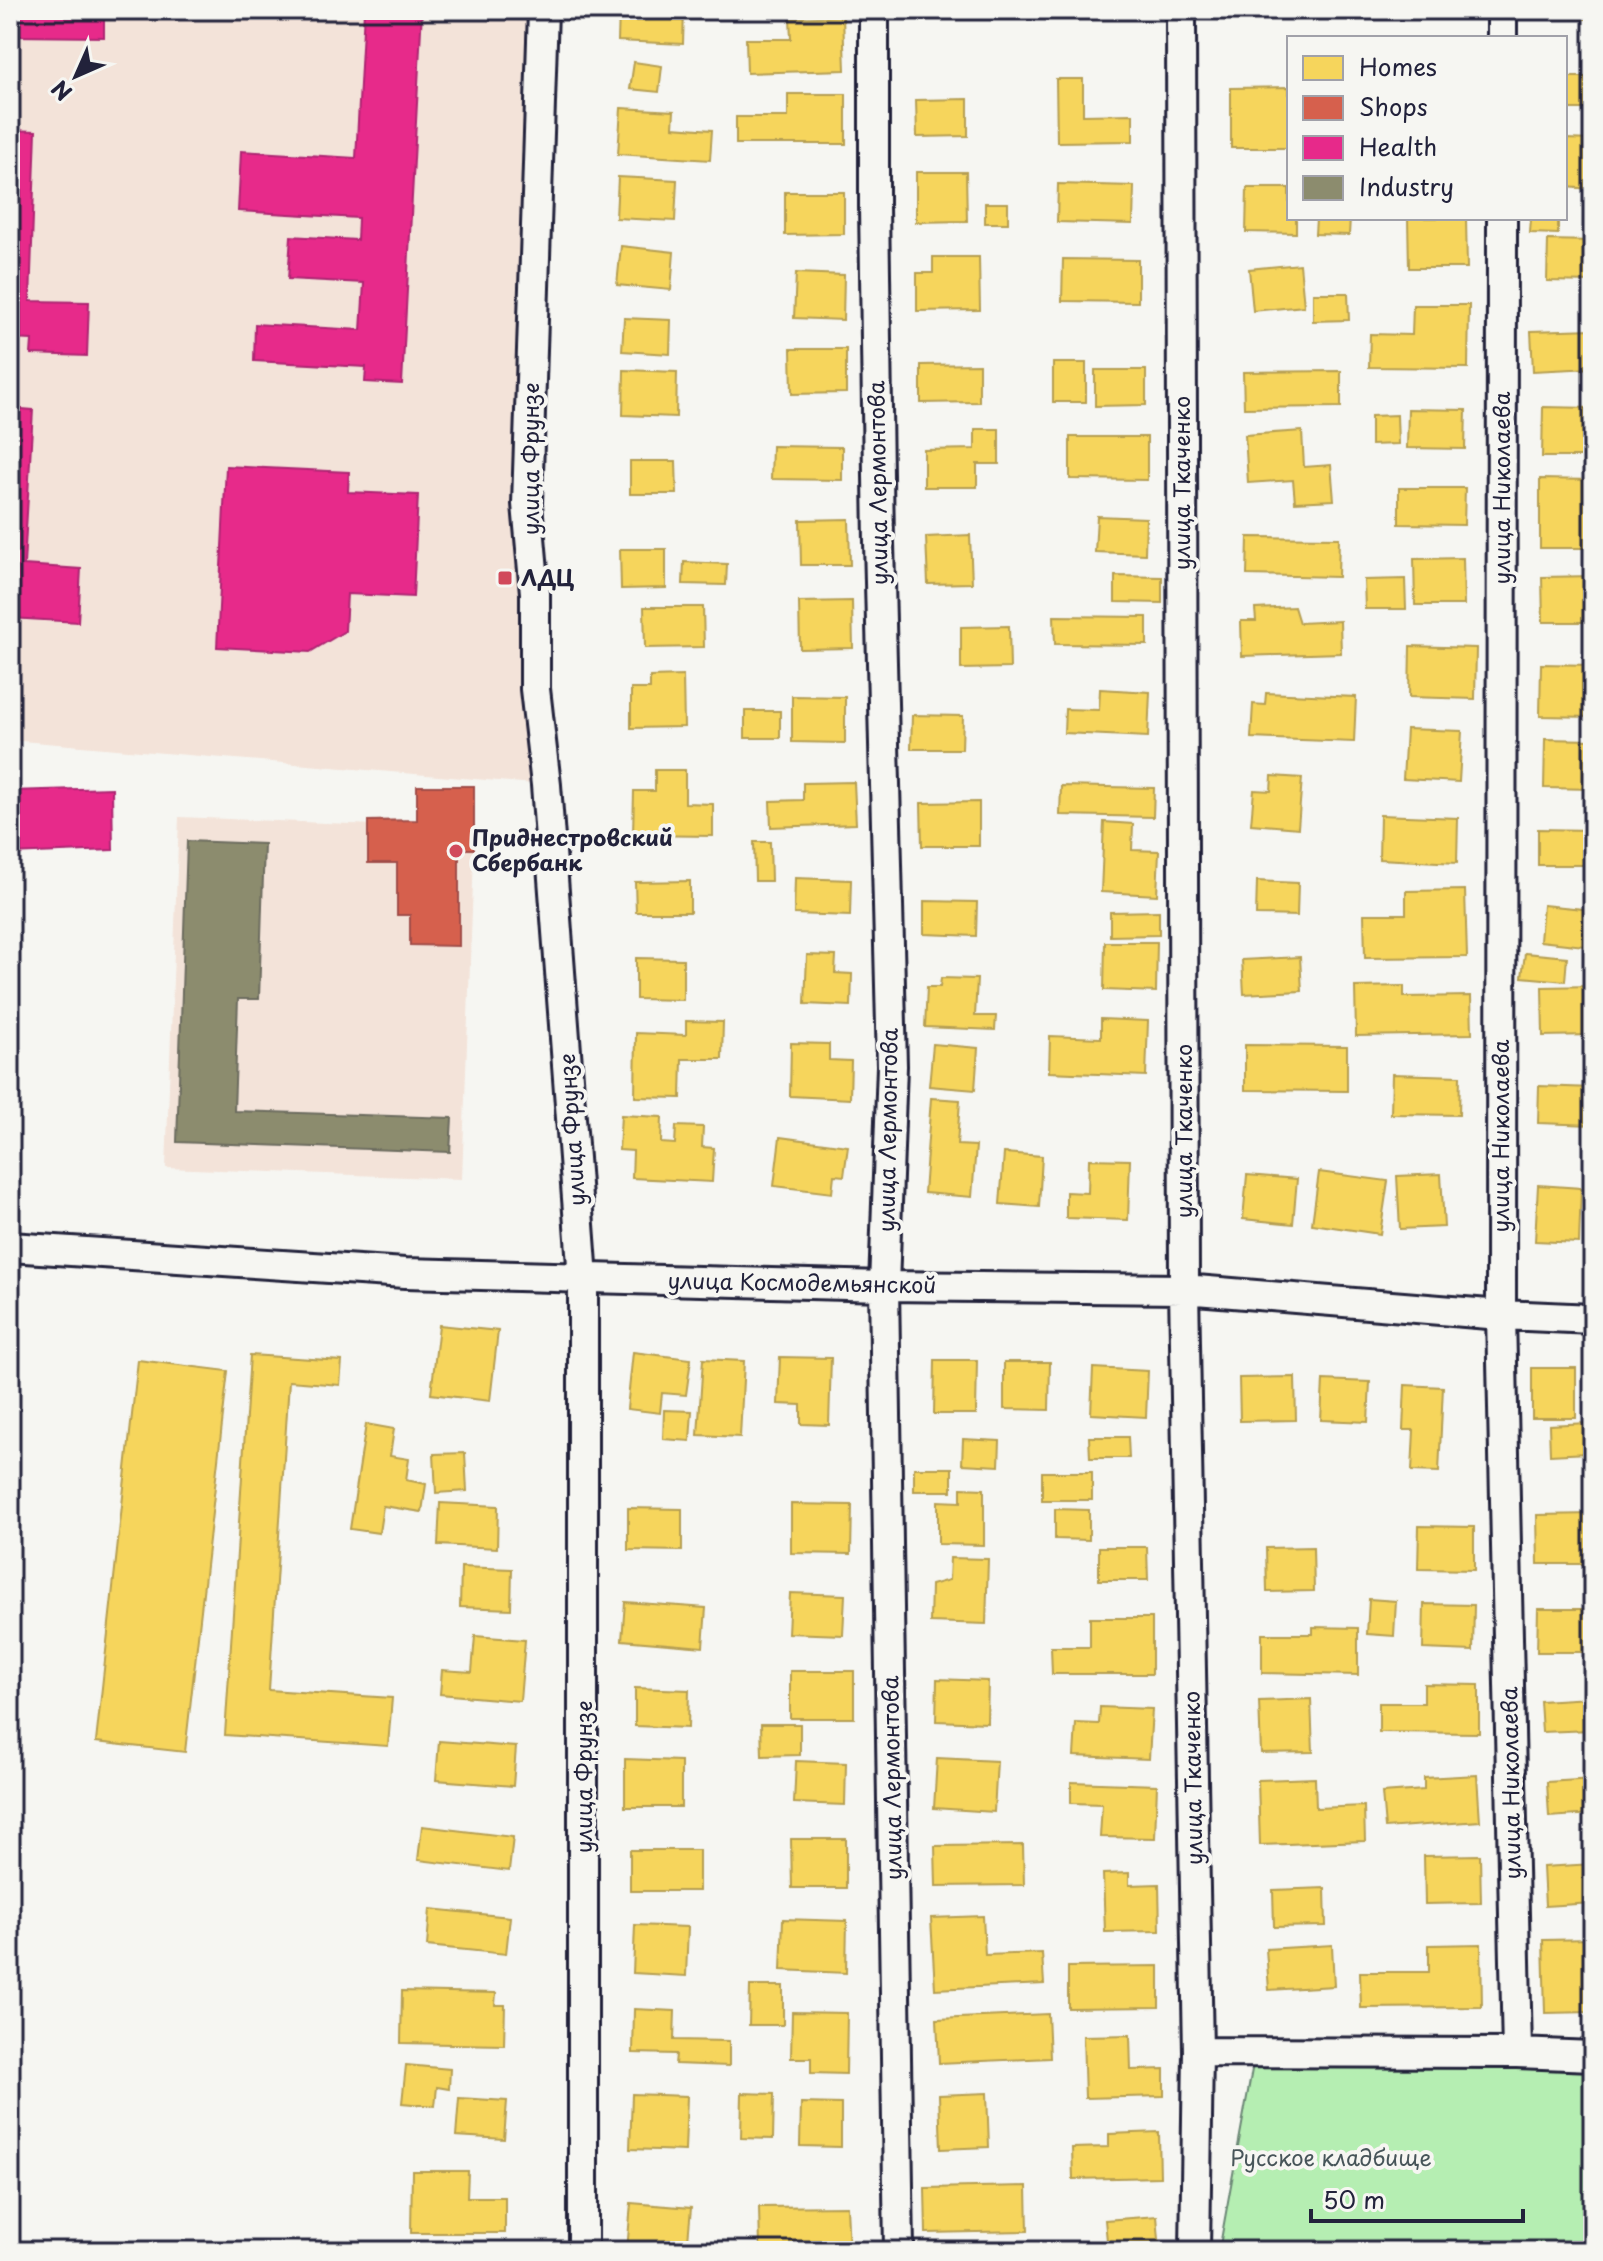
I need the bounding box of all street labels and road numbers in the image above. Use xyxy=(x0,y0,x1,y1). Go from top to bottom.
street label: улица Лермонтова xyxy=(858,380,895,586)
street label: улица Фрунзе xyxy=(513,383,546,535)
street label: улица Николаева xyxy=(1484,391,1517,584)
street label: улица Ткаченко xyxy=(1164,396,1197,570)
street label: улица Лермонтова xyxy=(868,1027,905,1232)
street label: улица Николаева xyxy=(1483,1039,1516,1232)
street label: улица Ткаченко xyxy=(1166,1044,1199,1218)
street label: улица Фрунзе xyxy=(549,1053,592,1207)
street label: улица Космодемьянской xyxy=(667,1263,937,1300)
street label: улица Лермонтова xyxy=(872,1675,909,1881)
street label: улица Николаева xyxy=(1491,1686,1528,1880)
street label: улица Ткаченко xyxy=(1173,1691,1210,1865)
street label: улица Фрунзе xyxy=(566,1701,599,1853)

